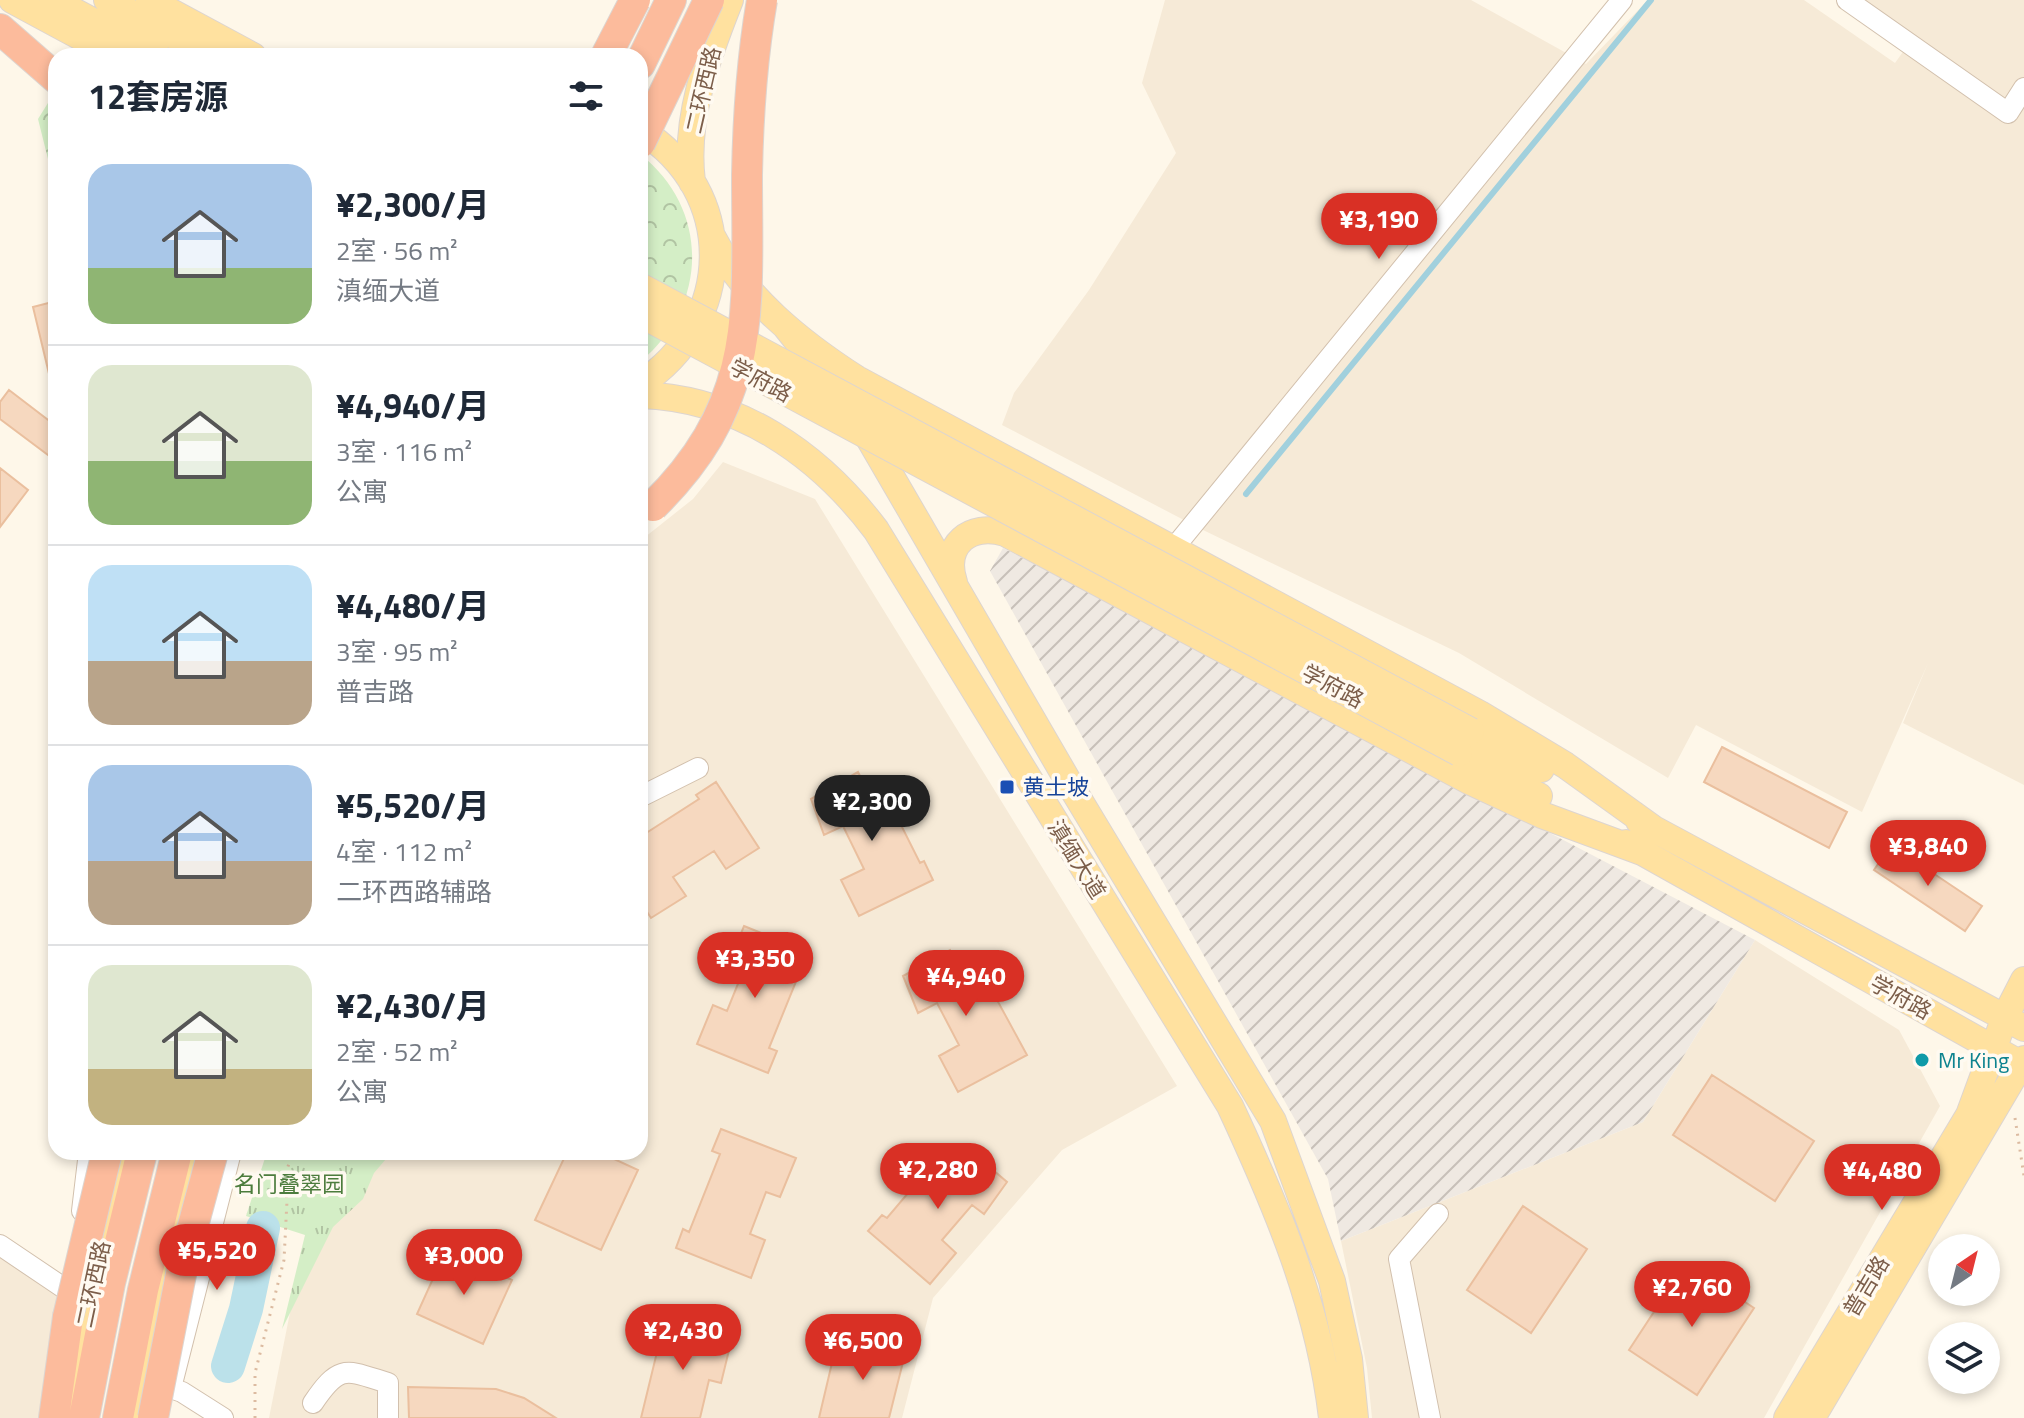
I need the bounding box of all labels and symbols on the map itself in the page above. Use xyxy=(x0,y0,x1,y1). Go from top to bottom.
street label: 二环西路 xyxy=(677,43,729,137)
pin: ¥3,190 xyxy=(1314,193,1444,261)
street label: 学府路 xyxy=(724,349,798,411)
street label: 学府路 xyxy=(1296,655,1370,717)
place label: 黄士坡 xyxy=(1023,770,1089,804)
pin: ¥2,300 xyxy=(807,775,937,843)
marker: 黄士坡 xyxy=(998,778,1016,796)
street label: 滇缅大道 xyxy=(1039,813,1115,905)
pin: ¥3,840 xyxy=(1863,820,1993,888)
pin: ¥3,350 xyxy=(690,932,820,1000)
pin: ¥4,940 xyxy=(901,950,1031,1018)
street label: 学府路 xyxy=(1864,966,1938,1028)
place label: Mr King xyxy=(1938,1043,2009,1077)
marker: Mr King xyxy=(1913,1051,1931,1069)
pin: ¥2,280 xyxy=(873,1143,1003,1211)
pin: ¥4,480 xyxy=(1817,1144,1947,1212)
park label: 名门叠翠园 xyxy=(234,1167,344,1201)
pin: ¥5,520 xyxy=(152,1224,282,1292)
pin: ¥3,000 xyxy=(399,1229,529,1297)
north arrow xyxy=(1928,1234,2000,1306)
street label: 二环西路 xyxy=(67,1237,119,1331)
street label: 普吉路 xyxy=(1834,1249,1898,1323)
pin: ¥2,760 xyxy=(1627,1261,1757,1329)
pin: ¥2,430 xyxy=(618,1304,748,1372)
pin: ¥6,500 xyxy=(798,1314,928,1382)

